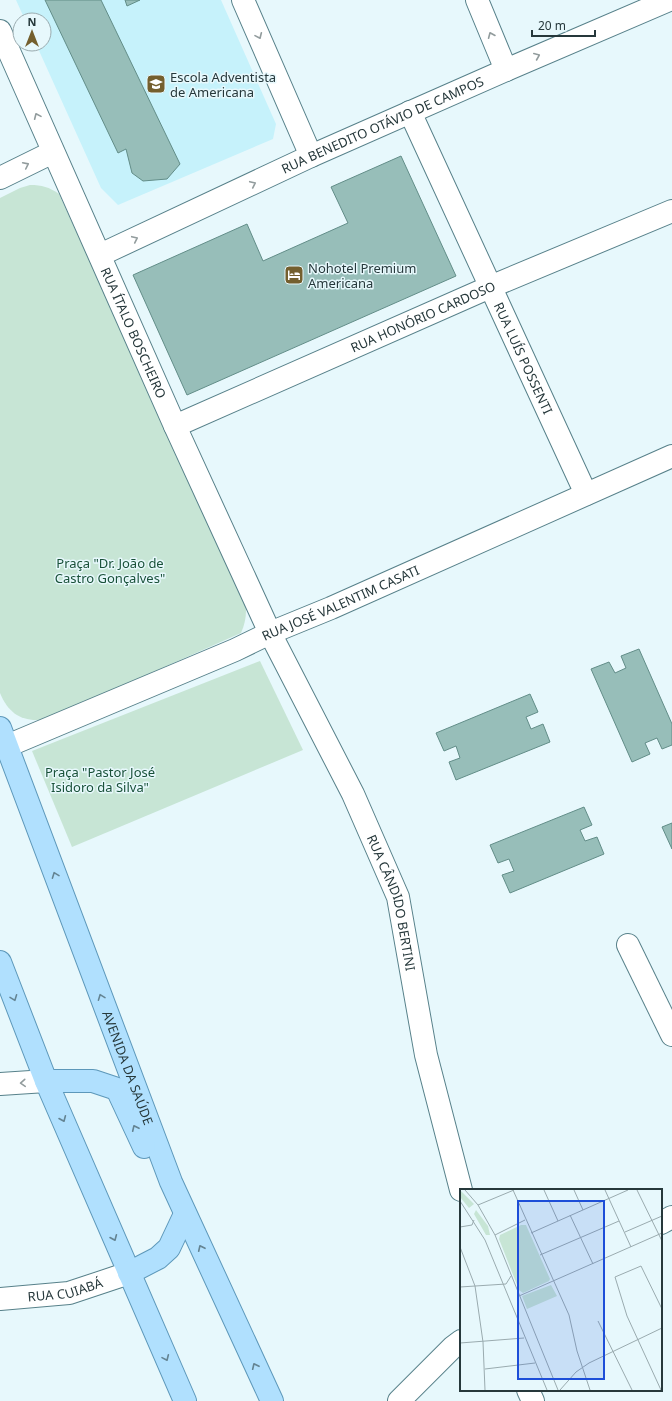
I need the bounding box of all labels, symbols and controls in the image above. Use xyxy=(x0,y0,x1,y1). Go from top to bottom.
north arrow xyxy=(12,12,52,52)
scale bar xyxy=(532,12,595,38)
text: N xyxy=(28,14,36,29)
text: 20 m xyxy=(538,17,566,34)
one-way arrow xyxy=(254,32,262,39)
one-way arrow xyxy=(488,32,496,39)
one-way arrow xyxy=(534,53,541,61)
place label: Escola Adventista de Americana xyxy=(170,68,276,101)
street label: RUA BENEDITO OTÁVIO DE CAMPOS xyxy=(278,72,486,178)
school or university icon: Escola Adventista de Americana xyxy=(145,73,167,95)
one-way arrow xyxy=(34,113,42,120)
one-way arrow xyxy=(22,162,30,170)
one-way arrow xyxy=(248,181,256,189)
one-way arrow xyxy=(131,236,138,244)
place label: Nohotel Premium Americana xyxy=(308,259,416,292)
street label: RUA ÍTALO BOSCHEIRO xyxy=(97,264,171,401)
hotel icon: Nohotel Premium Americana xyxy=(283,264,305,286)
street label: RUA HONÓRIO CARDOSO xyxy=(348,277,498,356)
street label: RUA LUÍS POSSENTI xyxy=(490,299,557,417)
park label: Praça "Dr. João de Castro Gonçalves" xyxy=(55,554,165,587)
street label: RUA JOSÉ VALENTIM CASATI xyxy=(259,561,422,645)
park label: Praça "Pastor José Isidoro da Silva" xyxy=(45,763,155,796)
street label: RUA CÂNDIDO BERTINI xyxy=(363,832,420,972)
one-way arrow xyxy=(52,872,60,879)
one-way arrow xyxy=(98,993,106,1000)
one-way arrow xyxy=(10,995,18,1002)
street label: AVENIDA DA SAÚDE xyxy=(98,1008,158,1127)
one-way arrow xyxy=(20,1078,26,1087)
one-way arrow xyxy=(58,1115,66,1122)
one-way arrow xyxy=(132,1124,140,1132)
inset map xyxy=(460,1189,662,1391)
one-way arrow xyxy=(109,1235,117,1242)
one-way arrow xyxy=(198,1244,206,1252)
street label: RUA CUIABÁ xyxy=(27,1273,106,1306)
one-way arrow xyxy=(161,1353,169,1361)
one-way arrow xyxy=(252,1362,260,1370)

